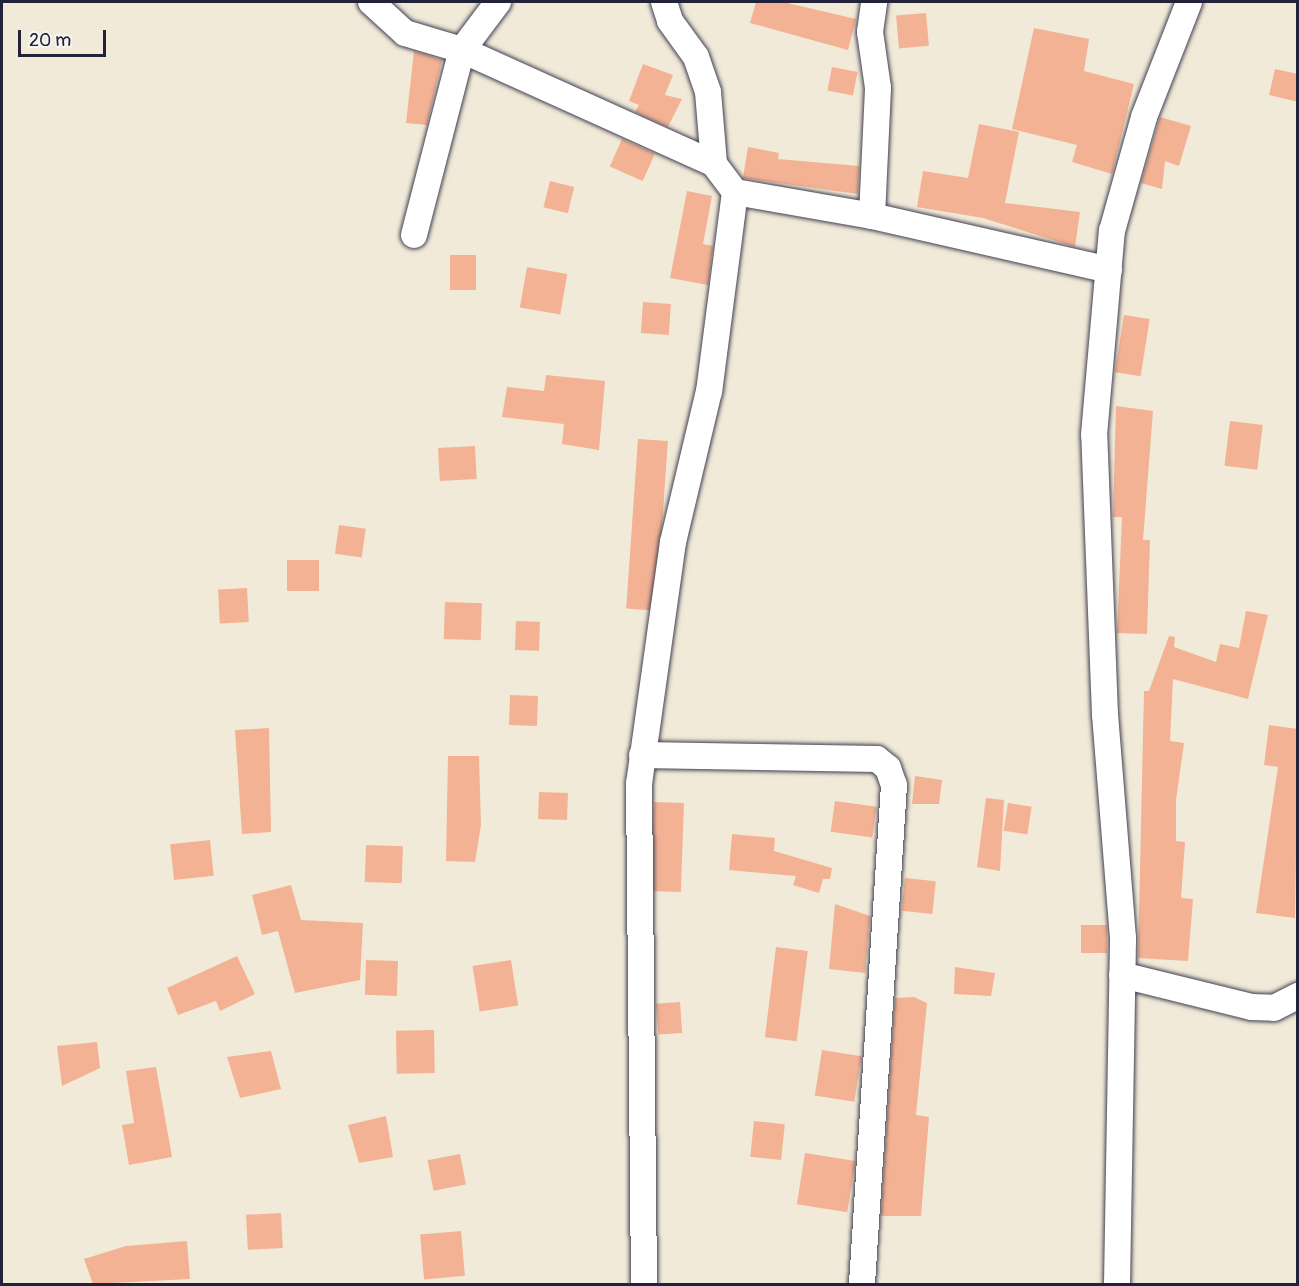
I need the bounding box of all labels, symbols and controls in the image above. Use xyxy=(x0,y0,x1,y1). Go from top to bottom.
scale bar xyxy=(21,18,110,56)
text: 20 m xyxy=(29,29,71,52)

